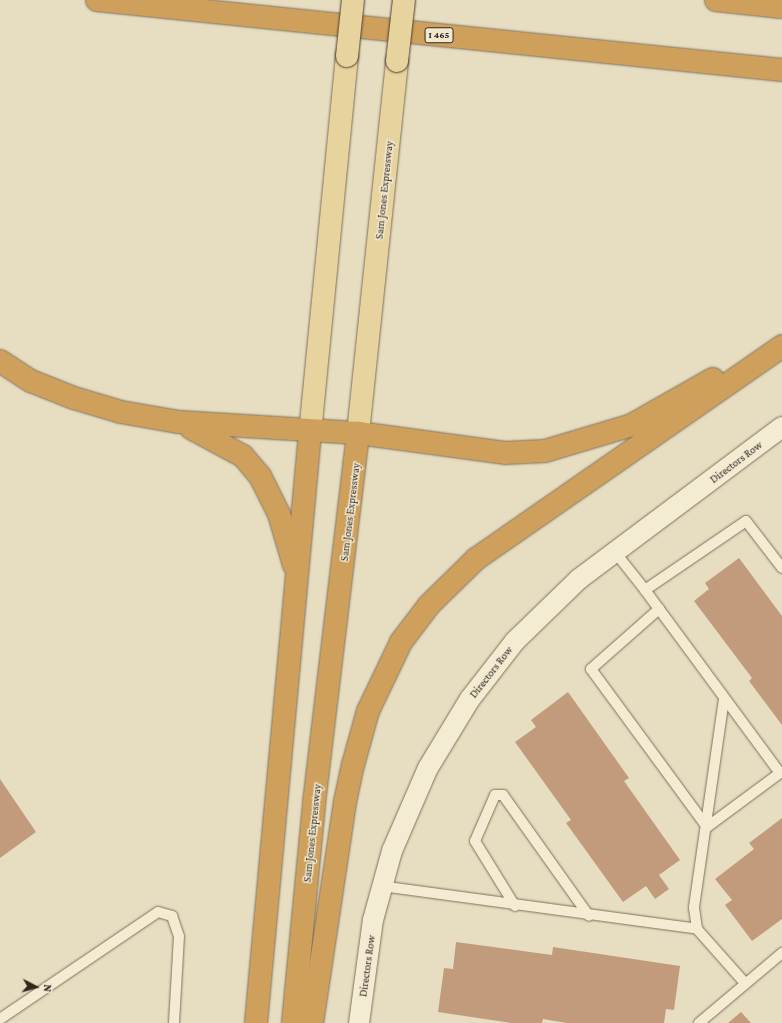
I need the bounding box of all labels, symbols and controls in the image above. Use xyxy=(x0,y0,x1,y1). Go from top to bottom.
road number: I 465 xyxy=(424,27,454,43)
street label: Sam Jones Expressway xyxy=(372,140,396,240)
street label: Directors Row xyxy=(707,438,765,486)
street label: Sam Jones Expressway xyxy=(337,462,363,562)
street label: Directors Row xyxy=(467,644,515,700)
street label: Sam Jones Expressway xyxy=(300,783,324,883)
street label: Directors Row xyxy=(356,934,378,998)
north arrow xyxy=(16,967,56,1007)
text: N xyxy=(42,984,54,993)

